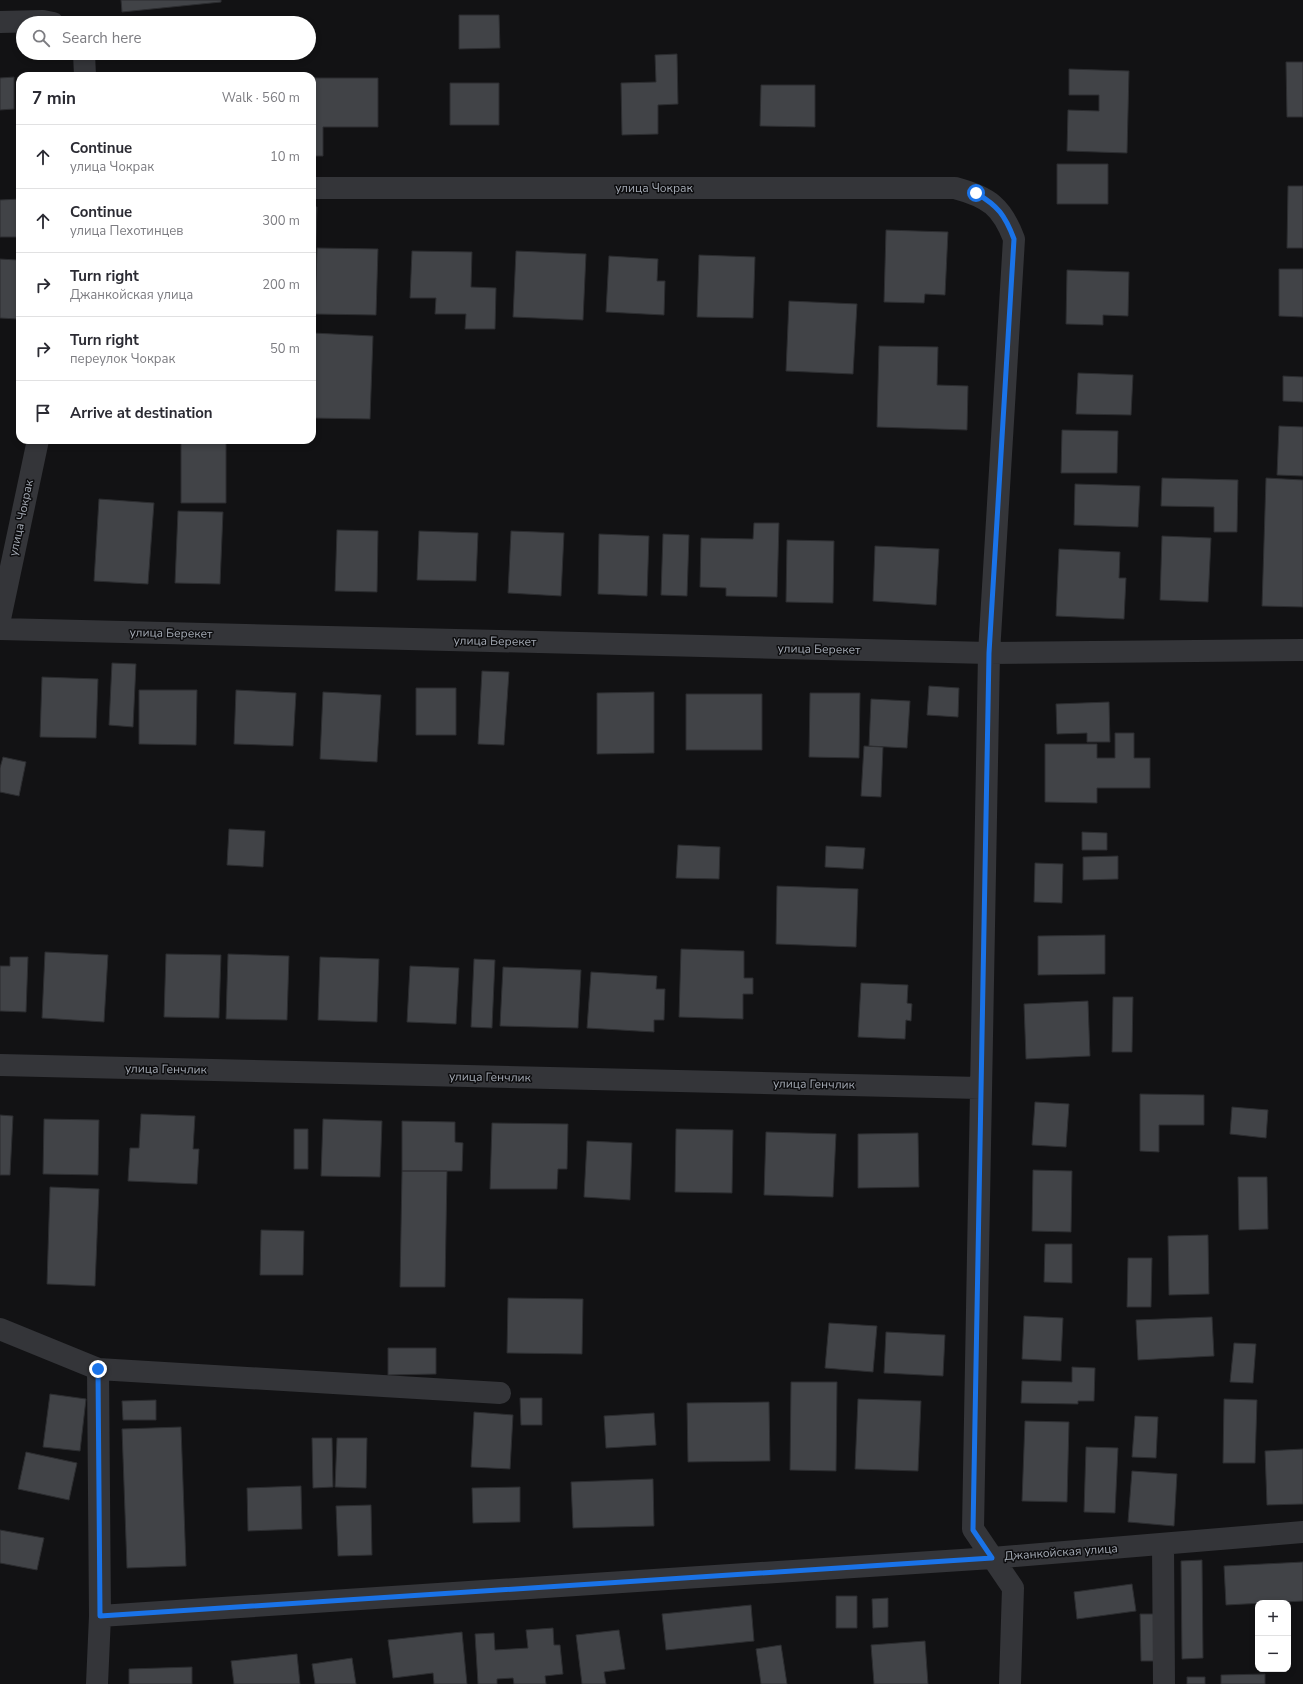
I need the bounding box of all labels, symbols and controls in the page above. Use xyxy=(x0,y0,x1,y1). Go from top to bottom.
search box xyxy=(16,16,316,60)
icon: search xyxy=(30,27,52,49)
text: Search here xyxy=(62,28,142,48)
text: 7 min xyxy=(32,87,76,110)
text: Walk · 560 m xyxy=(222,89,300,107)
text: Continue xyxy=(70,138,132,158)
icon: ahead xyxy=(32,146,54,168)
text: 10 m xyxy=(270,148,300,166)
text: улица Чокрак xyxy=(70,158,154,176)
street label: улица Чокрак xyxy=(615,180,694,196)
route start xyxy=(967,184,985,202)
text: Continue xyxy=(70,202,132,222)
icon: ahead xyxy=(32,210,54,232)
text: 300 m xyxy=(262,212,300,230)
text: улица Пехотинцев xyxy=(70,222,183,240)
text: Turn right xyxy=(70,266,139,286)
icon: right xyxy=(32,274,54,296)
text: 200 m xyxy=(262,276,300,294)
text: Джанкойская улица xyxy=(70,286,193,304)
text: Turn right xyxy=(70,330,139,350)
icon: right xyxy=(32,338,54,360)
text: 50 m xyxy=(270,340,300,358)
text: переулок Чокрак xyxy=(70,350,175,368)
icon: arrive xyxy=(32,402,54,424)
text: Arrive at destination xyxy=(70,403,213,423)
street label: улица Чокрак xyxy=(5,478,37,558)
street label: улица Берекет xyxy=(129,624,213,642)
street label: улица Берекет xyxy=(453,632,537,650)
street label: улица Берекет xyxy=(777,640,861,658)
street label: улица Генчлик xyxy=(125,1060,208,1078)
street label: улица Генчлик xyxy=(449,1068,532,1086)
street label: улица Генчлик xyxy=(773,1075,856,1093)
route end xyxy=(89,1360,107,1378)
street label: Джанкойская улица xyxy=(1004,1540,1118,1564)
map controls xyxy=(1255,1600,1291,1672)
button: + xyxy=(1255,1600,1291,1636)
button: − xyxy=(1255,1636,1291,1672)

